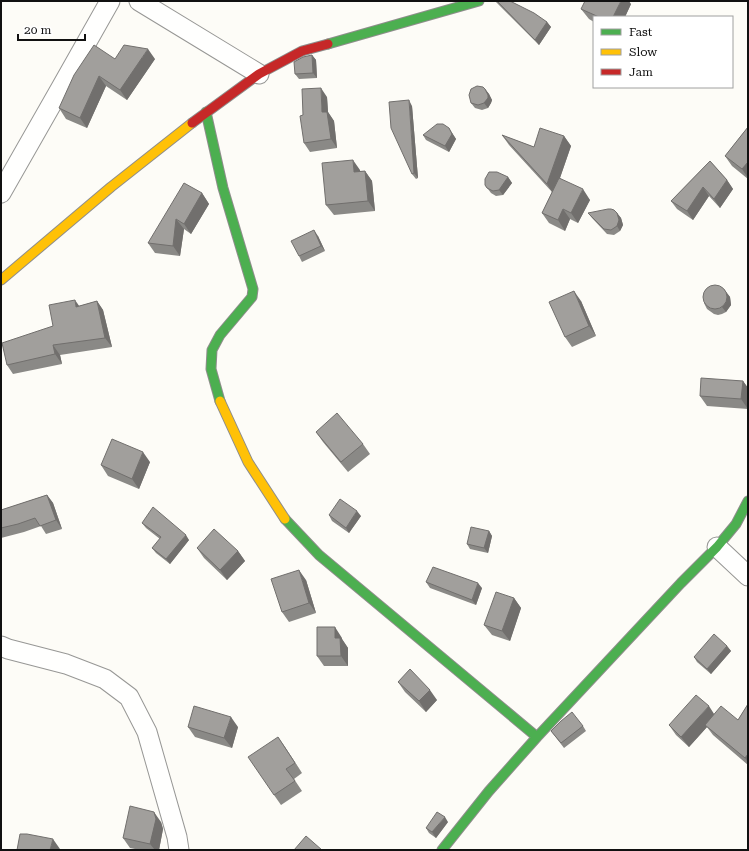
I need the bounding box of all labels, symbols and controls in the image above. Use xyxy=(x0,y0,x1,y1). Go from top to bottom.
scale bar xyxy=(18,16,85,42)
legend xyxy=(593,16,733,88)
text: 20 m xyxy=(24,23,51,37)
text: Fast xyxy=(629,25,653,39)
text: Slow xyxy=(629,45,657,59)
text: Jam xyxy=(629,65,653,79)

